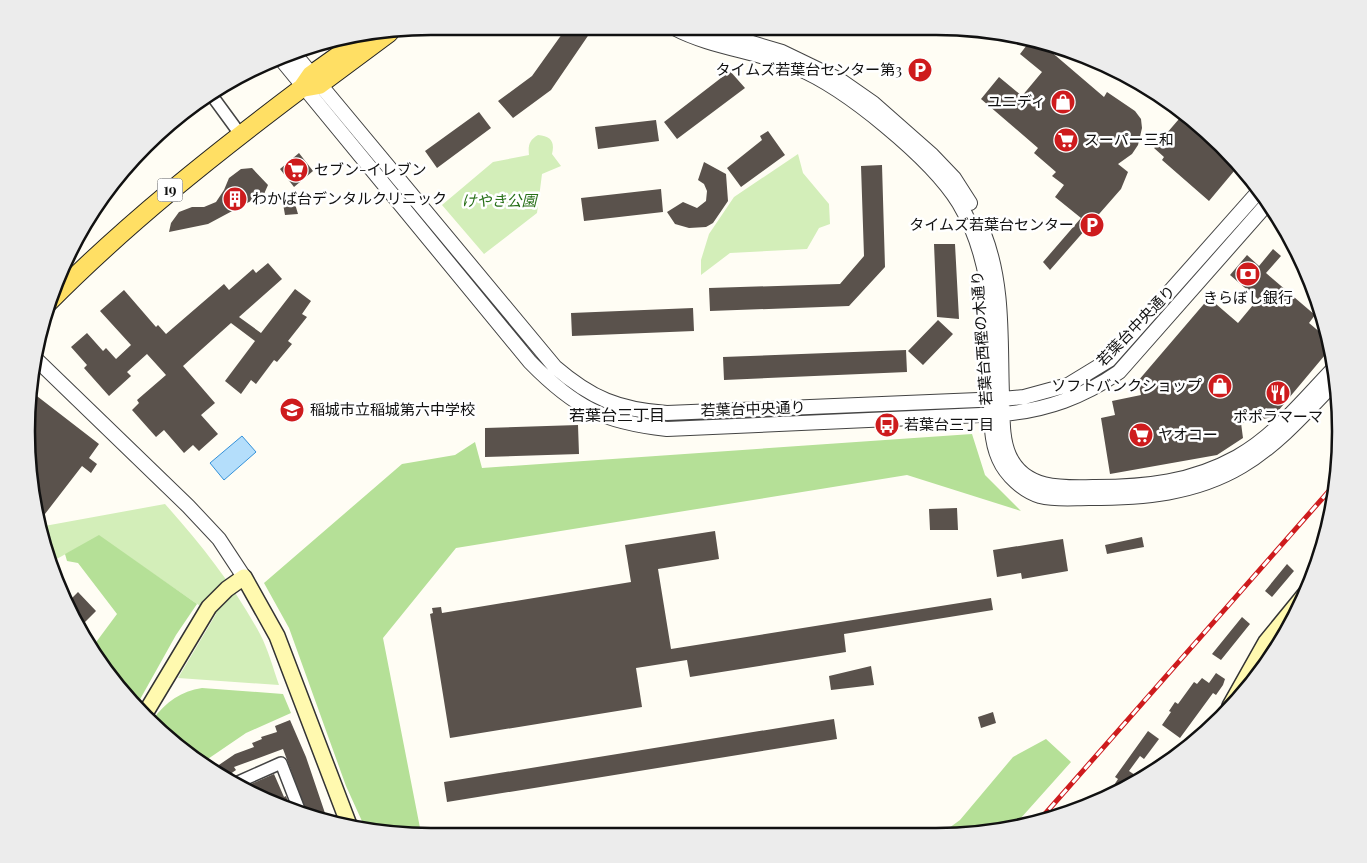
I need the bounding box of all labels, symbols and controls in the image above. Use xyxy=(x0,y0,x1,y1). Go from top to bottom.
parking icon: タイムズ若葉台センター第3 xyxy=(907,57,933,83)
place label: タイムズ若葉台センター第3 xyxy=(716,59,902,79)
shop icon: ユニディ xyxy=(1050,89,1076,115)
place label: ユニディ xyxy=(987,91,1046,111)
supermarket icon: スーパー三和 xyxy=(1053,127,1079,153)
place label: スーパー三和 xyxy=(1084,129,1174,149)
supermarket icon: セブン-イレブン xyxy=(283,157,309,183)
place label: セブン-イレブン xyxy=(314,159,427,179)
road number: 19 xyxy=(158,178,182,202)
building icon: わかば台デンタルクリニック xyxy=(222,186,248,212)
place label: わかば台デンタルクリニック xyxy=(252,188,447,208)
park label: けやき公園 xyxy=(461,190,538,210)
parking icon: タイムズ若葉台センター xyxy=(1079,212,1105,238)
place label: タイムズ若葉台センター xyxy=(909,214,1074,234)
bank icon: きらぼし銀行 xyxy=(1235,261,1261,287)
street label: 若葉台西樫の木通り xyxy=(966,270,996,406)
street label: 若葉台中央通り xyxy=(1092,281,1179,370)
place label: きらぼし銀行 xyxy=(1203,287,1293,307)
shop icon: ソフトバンクショップ xyxy=(1207,373,1233,399)
place label: ソフトバンクショップ xyxy=(1051,375,1202,395)
restaurant icon: ポポラマーマ xyxy=(1265,380,1291,406)
street label: 若葉台中央通り xyxy=(700,396,806,420)
school or university icon: 稲城市立稲城第六中学校 xyxy=(279,397,305,423)
place label: 稲城市立稲城第六中学校 xyxy=(310,399,475,419)
district label: 若葉台三丁目 xyxy=(569,404,665,425)
place label: ポポラマーマ xyxy=(1233,406,1323,426)
bus stop icon: 若葉台三丁目 xyxy=(874,412,900,438)
place label: 若葉台三丁目 xyxy=(904,414,994,434)
supermarket icon: ヤオコー xyxy=(1128,422,1154,448)
place label: ヤオコー xyxy=(1158,424,1218,444)

